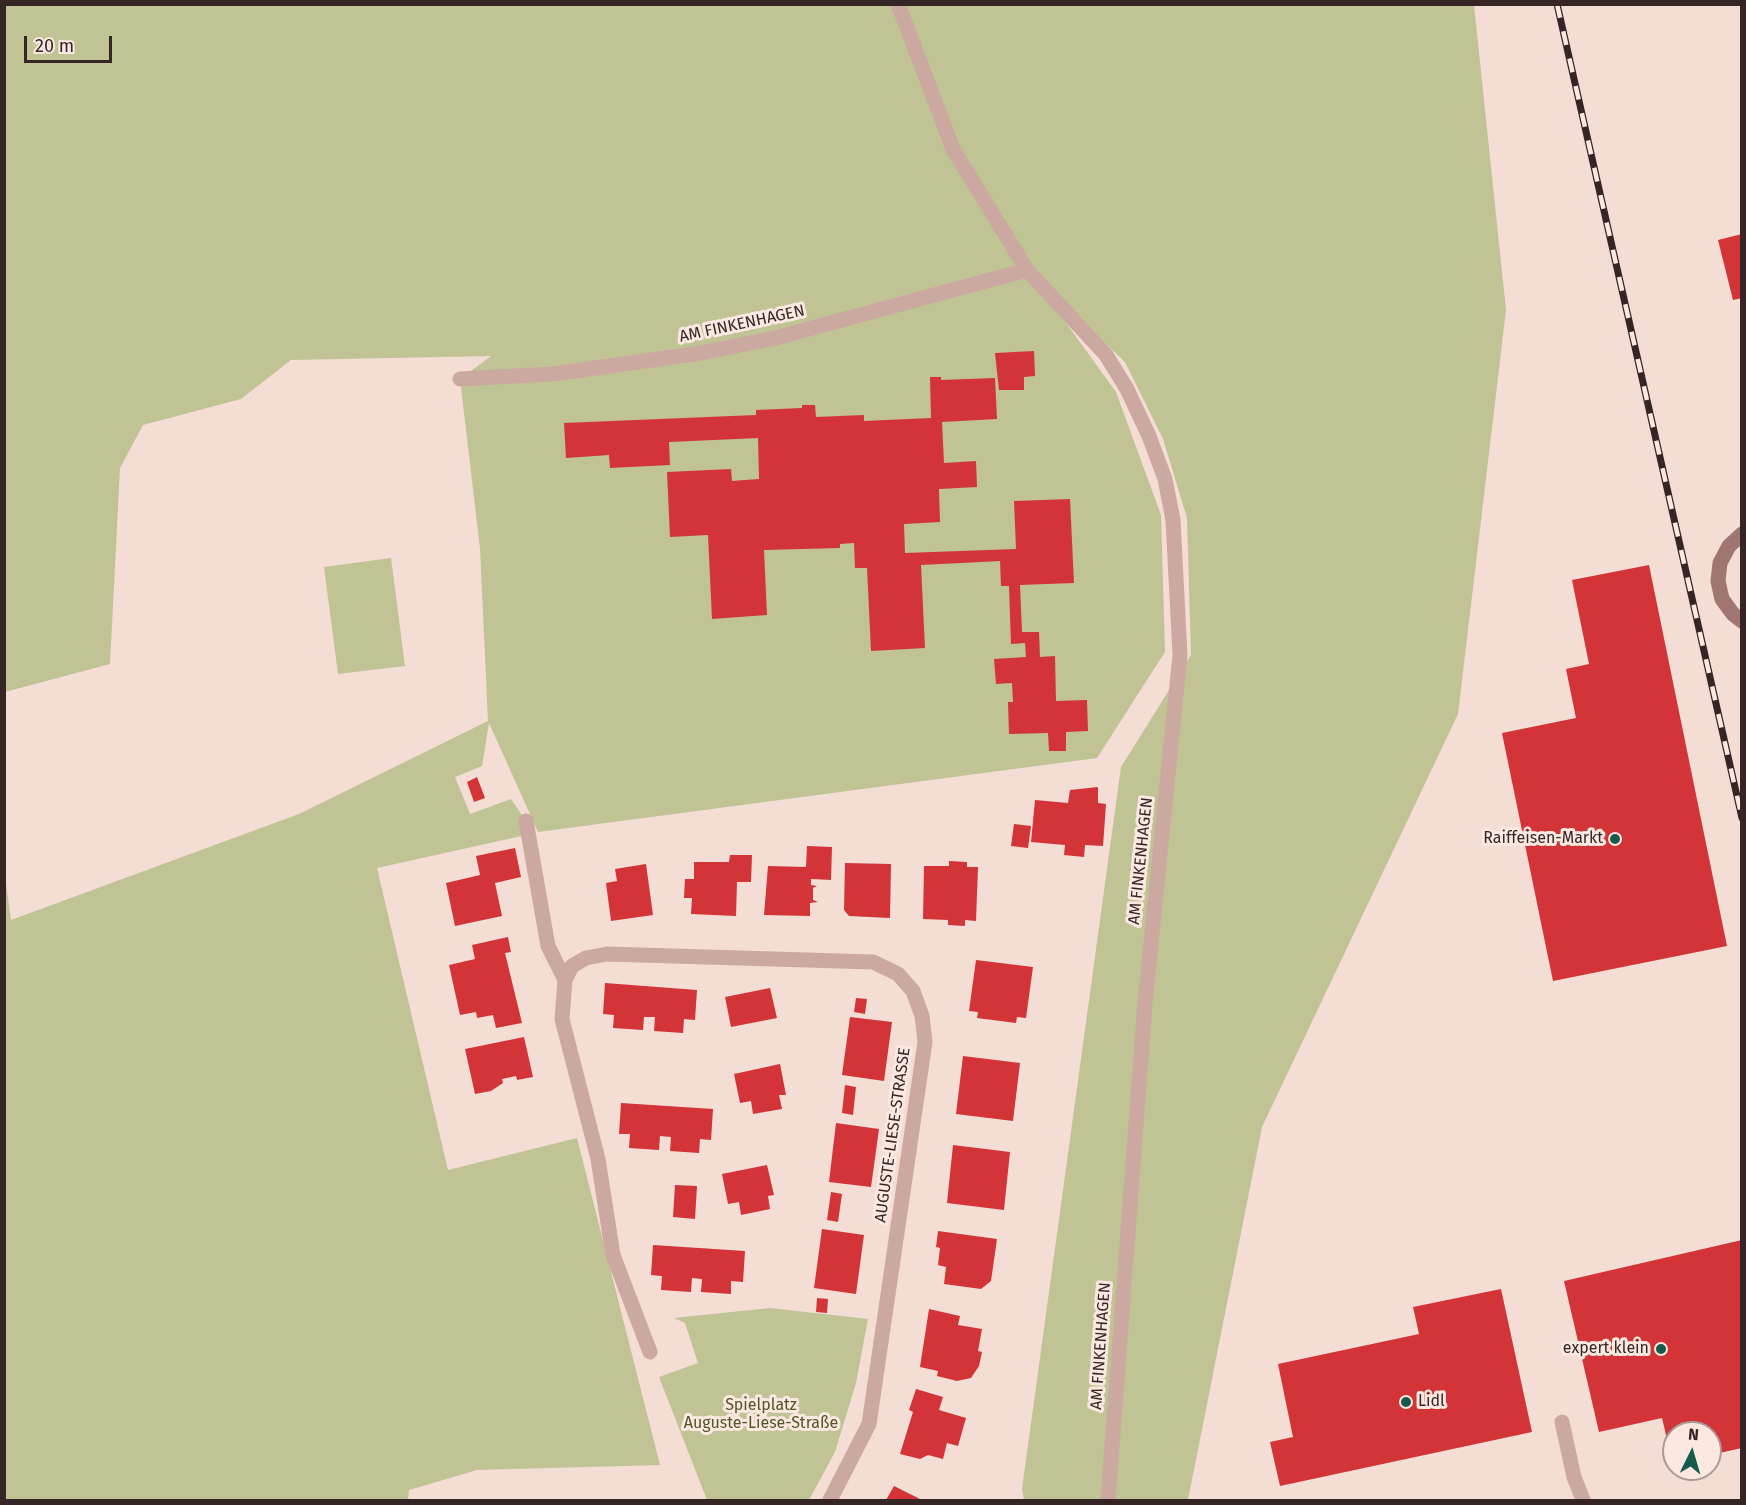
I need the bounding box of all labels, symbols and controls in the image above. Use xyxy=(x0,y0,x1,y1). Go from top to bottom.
scale bar xyxy=(27,24,116,62)
text: 20 m xyxy=(35,35,74,57)
street label: AM FINKENHAGEN xyxy=(678,301,806,347)
street label: AM FINKENHAGEN xyxy=(1125,796,1157,926)
place label: Raiffeisen-Markt xyxy=(1483,829,1603,849)
marker: Raiffeisen-Markt xyxy=(1608,832,1622,846)
street label: AUGUSTE-LIESE-STRASSE xyxy=(871,1046,915,1224)
street label: AM FINKENHAGEN xyxy=(1087,1282,1115,1410)
place label: expert klein xyxy=(1563,1339,1649,1359)
marker: expert klein xyxy=(1654,1342,1668,1356)
place label: Lidl xyxy=(1418,1392,1445,1412)
marker: Lidl xyxy=(1399,1395,1413,1409)
park label: Spielplatz Auguste-Liese-Straße xyxy=(684,1396,838,1434)
north arrow xyxy=(1662,1421,1722,1481)
text: N xyxy=(1687,1425,1700,1444)

